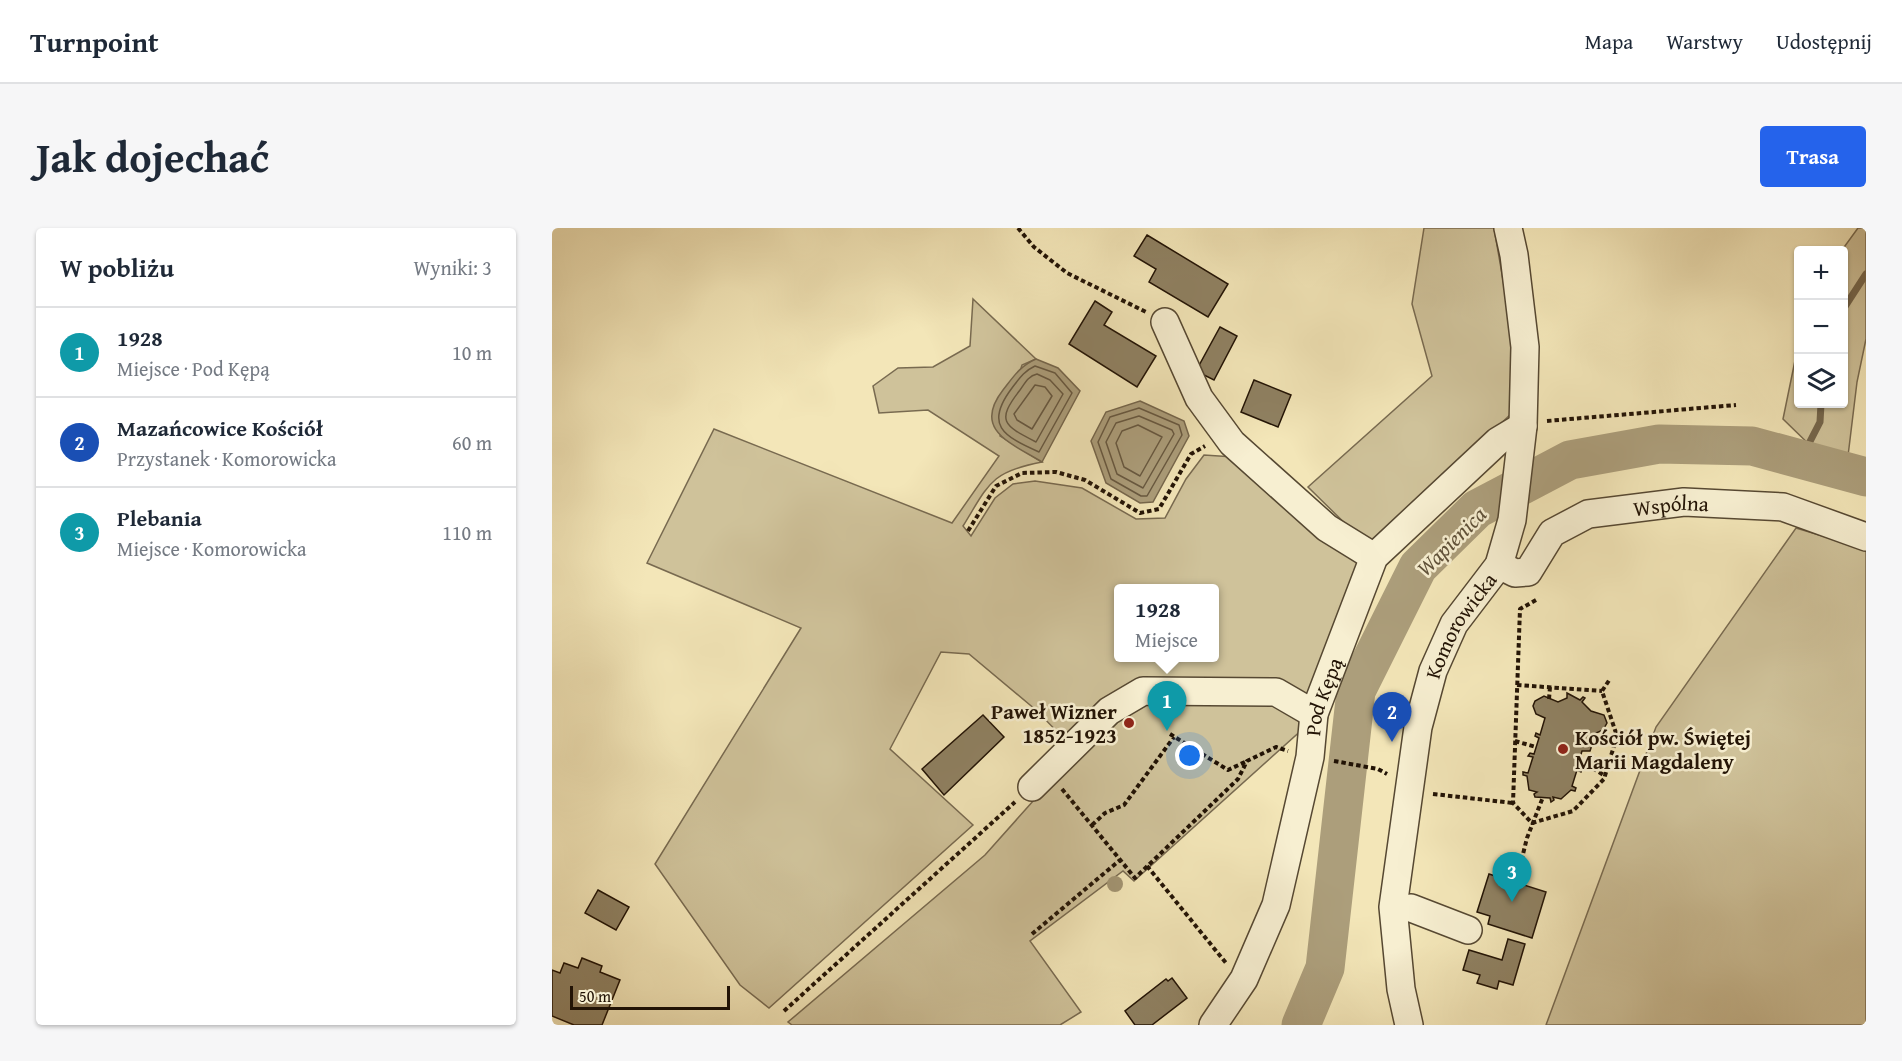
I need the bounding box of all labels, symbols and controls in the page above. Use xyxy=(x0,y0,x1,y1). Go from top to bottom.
text: Turnpoint xyxy=(30,21,159,62)
text: Mapa xyxy=(1585,26,1633,57)
text: Warstwy xyxy=(1666,26,1743,57)
text: Udostępnij xyxy=(1776,26,1872,57)
text: Jak dojechać xyxy=(36,126,269,187)
button: Trasa xyxy=(1760,126,1866,187)
map controls xyxy=(1794,246,1848,408)
button: + xyxy=(1794,246,1848,300)
text: W pobliżu xyxy=(60,248,174,287)
text: Wyniki: 3 xyxy=(414,253,492,282)
button: − xyxy=(1794,300,1848,354)
text: 1928 xyxy=(117,322,163,354)
text: 1 xyxy=(74,338,85,367)
text: 10 m xyxy=(452,338,492,367)
text: Miejsce · Pod Kępą xyxy=(117,354,270,383)
button: layers xyxy=(1794,354,1848,408)
text: Mazańcowice Kościół xyxy=(117,412,323,444)
text: 2 xyxy=(74,428,85,457)
text: 60 m xyxy=(452,428,492,457)
text: Przystanek · Komorowicka xyxy=(117,444,336,473)
street label: Wspólna xyxy=(1631,486,1710,524)
water label: Wapienica xyxy=(1409,499,1493,583)
text: Plebania xyxy=(117,502,202,534)
text: 3 xyxy=(74,518,85,547)
text: 110 m xyxy=(442,518,492,547)
text: Miejsce · Komorowicka xyxy=(117,534,307,563)
street label: Komorowicka xyxy=(1416,566,1504,682)
popup xyxy=(1114,584,1219,662)
text: 1928 xyxy=(1135,593,1181,625)
text: Miejsce xyxy=(1135,625,1198,654)
street label: Pod Kępą xyxy=(1297,653,1350,737)
pin: 1 xyxy=(1148,682,1186,731)
pin: 2 xyxy=(1372,692,1412,742)
place label: Paweł Wizner 1852-1923 xyxy=(991,696,1117,751)
marker: Paweł Wizner 1852-1923 xyxy=(1122,716,1136,730)
place label: Kościół pw. Świętej Marii Magdaleny xyxy=(1575,722,1751,777)
your location xyxy=(1175,741,1204,770)
marker: Kościół pw. Świętej Marii Magdaleny xyxy=(1556,742,1570,756)
pin: 3 xyxy=(1492,852,1532,902)
scale bar xyxy=(570,983,730,1010)
text: 50 m xyxy=(579,984,611,1008)

